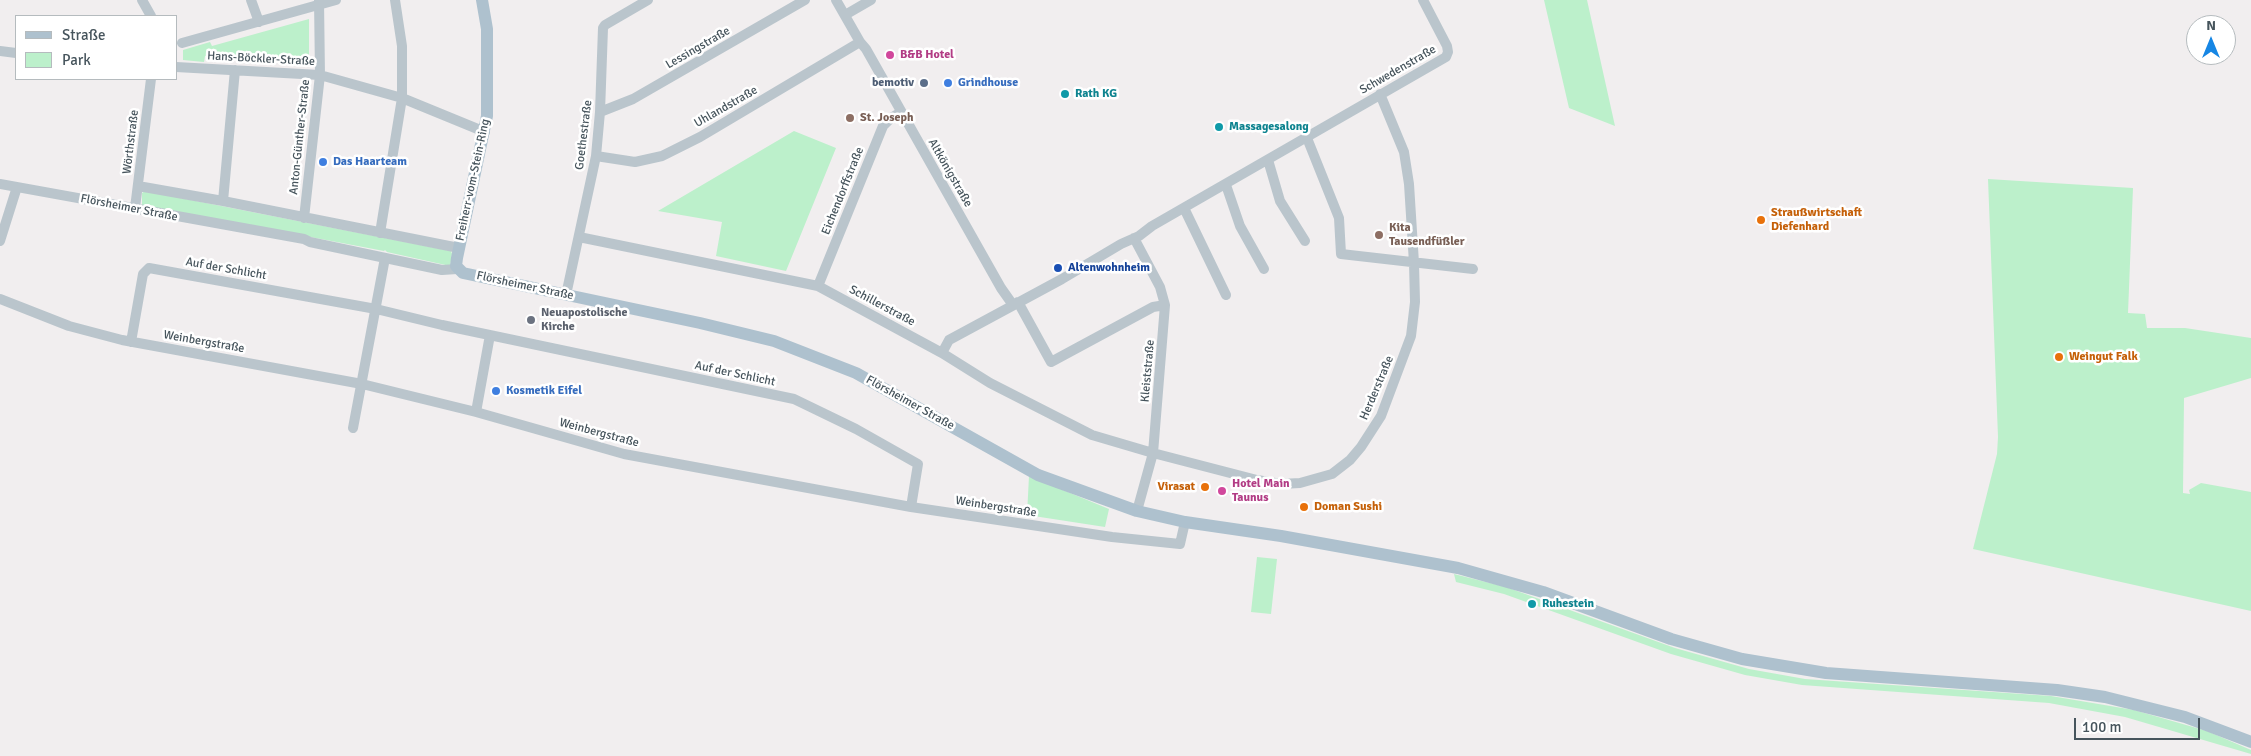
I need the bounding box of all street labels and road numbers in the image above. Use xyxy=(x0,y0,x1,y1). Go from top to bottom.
street label: Lessingstraße xyxy=(663,24,733,72)
street label: Schwedenstraße xyxy=(1357,42,1439,98)
street label: Hans-Böckler-Straße xyxy=(207,49,315,69)
street label: Anton-Günther-Straße xyxy=(287,79,313,195)
street label: Uhlandstraße xyxy=(692,83,760,131)
street label: Goethestraße xyxy=(573,99,595,171)
street label: Wörthstraße xyxy=(120,109,142,175)
street label: Freiherr-vom-Stein-Ring xyxy=(453,118,493,242)
street label: Altkönigstraße xyxy=(925,136,975,210)
street label: Eichendorffstraße xyxy=(819,145,867,237)
street label: Flörsheimer Straße xyxy=(79,192,179,224)
street label: Auf der Schlicht xyxy=(184,255,268,283)
street label: Flörsheimer Straße xyxy=(475,269,575,303)
street label: Schillerstraße xyxy=(847,283,917,329)
street label: Weinbergstraße xyxy=(162,328,246,356)
street label: Kleiststraße xyxy=(1138,339,1158,403)
street label: Herderstraße xyxy=(1357,354,1397,422)
street label: Auf der Schlicht xyxy=(693,358,777,390)
street label: Flörsheimer Straße xyxy=(863,373,957,433)
street label: Weinbergstraße xyxy=(558,415,640,451)
street label: Weinbergstraße xyxy=(954,493,1038,521)

